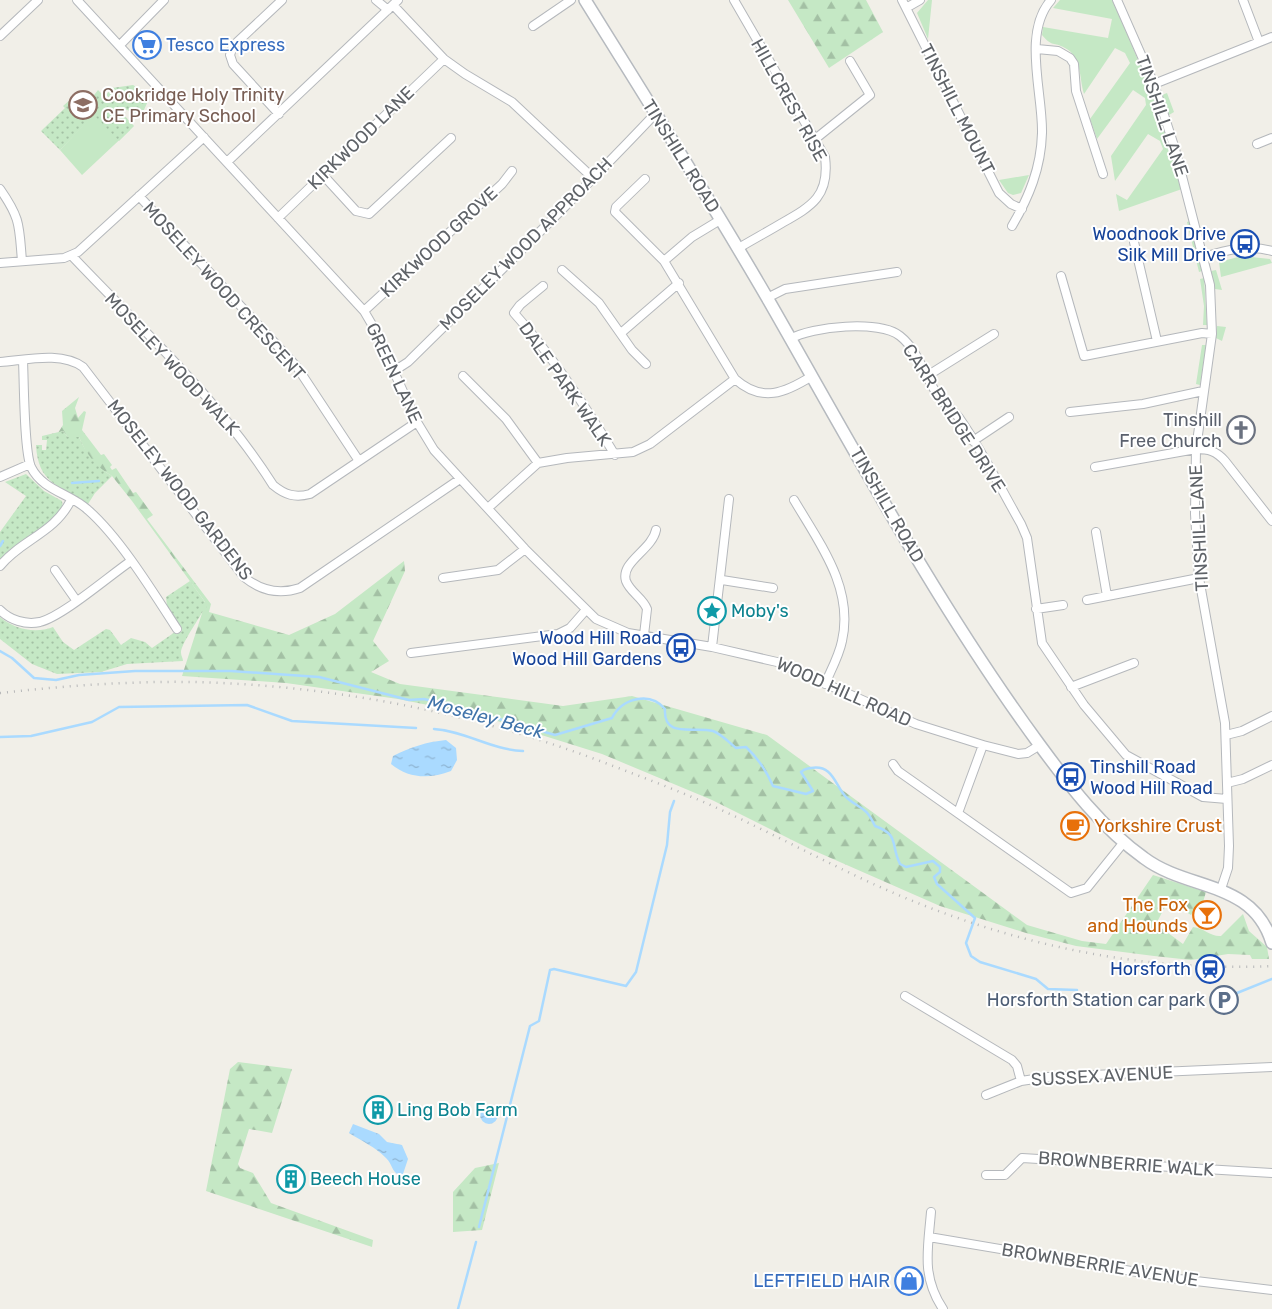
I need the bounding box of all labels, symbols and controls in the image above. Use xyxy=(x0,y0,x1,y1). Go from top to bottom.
supermarket icon: Tesco Express xyxy=(132,30,162,60)
place label: Tesco Express xyxy=(166,34,285,56)
street label: HILLCREST RISE xyxy=(746,35,832,165)
street label: TINSHILL MOUNT xyxy=(915,40,999,178)
street label: TINSHILL LANE xyxy=(1131,53,1193,179)
street label: KIRKWOOD LANE xyxy=(303,82,419,194)
place label: Cookridge Holy Trinity CE Primary School xyxy=(102,84,285,127)
school or university icon: Cookridge Holy Trinity CE Primary School xyxy=(68,90,98,120)
street label: TINSHILL ROAD xyxy=(637,95,725,217)
street label: MOSELEY WOOD APPROACH xyxy=(435,153,617,335)
street label: KIRKWOOD GROVE xyxy=(376,182,502,302)
street label: MOSELEY WOOD CRESCENT xyxy=(138,197,310,385)
place label: Woodnook Drive Silk Mill Drive xyxy=(1092,223,1226,266)
bus stop icon: Woodnook Drive Silk Mill Drive xyxy=(1230,229,1260,259)
street label: MOSELEY WOOD WALK xyxy=(100,288,244,440)
street label: DALE PARK WALK xyxy=(514,318,616,450)
street label: GREEN LANE xyxy=(361,319,427,427)
street label: CARR BRIDGE DRIVE xyxy=(898,340,1010,496)
street label: MOSELEY WOOD GARDENS xyxy=(103,395,257,585)
place label: Tinshill Free Church xyxy=(1119,409,1222,452)
church icon: Tinshill Free Church xyxy=(1226,415,1256,445)
street label: TINSHILL ROAD xyxy=(845,444,929,566)
street label: TINSHILL LANE xyxy=(1185,464,1213,592)
place icon: Moby's xyxy=(697,596,727,626)
place label: Moby's xyxy=(731,600,789,622)
place label: Wood Hill Road Wood Hill Gardens xyxy=(512,627,662,670)
bus stop icon: Wood Hill Road Wood Hill Gardens xyxy=(666,633,696,663)
street label: WOOD HILL ROAD xyxy=(773,652,915,732)
water label: Moseley Beck xyxy=(425,690,547,744)
place label: Tinshill Road Wood Hill Road xyxy=(1090,756,1213,799)
bus stop icon: Tinshill Road Wood Hill Road xyxy=(1056,762,1086,792)
cafe icon: Yorkshire Crust xyxy=(1060,811,1090,841)
place label: Yorkshire Crust xyxy=(1094,815,1222,837)
place label: The Fox and Hounds xyxy=(1087,894,1188,937)
bar icon: The Fox and Hounds xyxy=(1192,900,1222,930)
station icon: Horsforth xyxy=(1195,954,1225,984)
place label: Horsforth xyxy=(1110,958,1191,980)
parking icon: Horsforth Station car park xyxy=(1209,985,1239,1015)
place label: Horsforth Station car park xyxy=(987,989,1206,1011)
street label: SUSSEX AVENUE xyxy=(1030,1061,1174,1091)
building icon: Ling Bob Farm xyxy=(363,1095,393,1125)
place label: Ling Bob Farm xyxy=(397,1099,518,1121)
street label: BROWNBERRIE WALK xyxy=(1037,1147,1215,1181)
building icon: Beech House xyxy=(276,1164,306,1194)
place label: Beech House xyxy=(310,1168,421,1190)
street label: BROWNBERRIE AVENUE xyxy=(1000,1239,1200,1291)
shop icon: LEFTFIELD HAIR xyxy=(894,1266,924,1296)
place label: LEFTFIELD HAIR xyxy=(753,1270,890,1292)

